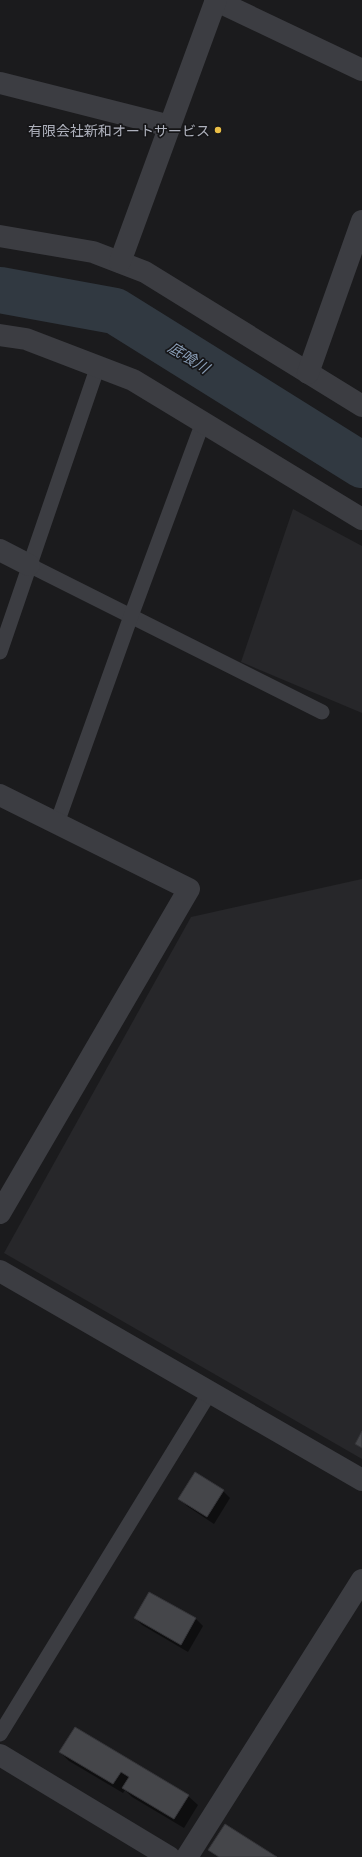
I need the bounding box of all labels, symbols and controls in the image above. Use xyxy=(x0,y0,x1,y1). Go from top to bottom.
place label: 有限会社新和オートサービス xyxy=(28,121,210,140)
marker: 有限会社新和オートサービス xyxy=(213,125,223,135)
water label: 底喰川 xyxy=(165,337,215,378)

